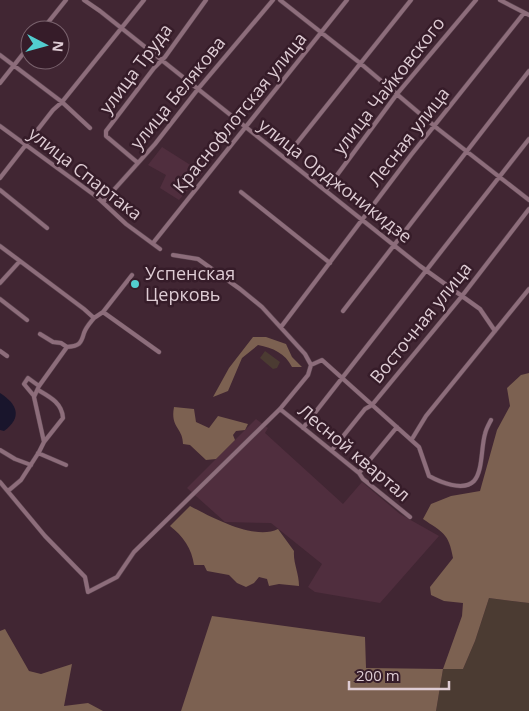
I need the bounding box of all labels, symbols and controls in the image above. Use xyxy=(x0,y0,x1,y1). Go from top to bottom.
street label: улица Чайковского xyxy=(327,12,450,159)
street label: улица Труда xyxy=(93,18,177,118)
north arrow xyxy=(20,20,70,70)
street label: Краснофлотская улица xyxy=(167,27,311,198)
street label: улица Белякова xyxy=(124,31,230,154)
text: N xyxy=(48,40,68,53)
street label: Лесная улица xyxy=(362,82,454,191)
street label: улица Орджоникидзе xyxy=(254,113,417,248)
street label: улица Спартака xyxy=(24,121,147,225)
street label: Восточная улица xyxy=(364,257,477,388)
place label: Успенская Церковь xyxy=(145,261,235,306)
marker: Успенская Церковь xyxy=(129,278,141,290)
street label: Лесной квартал xyxy=(294,398,416,506)
scale bar xyxy=(349,658,449,690)
text: 200 m xyxy=(356,665,400,685)

